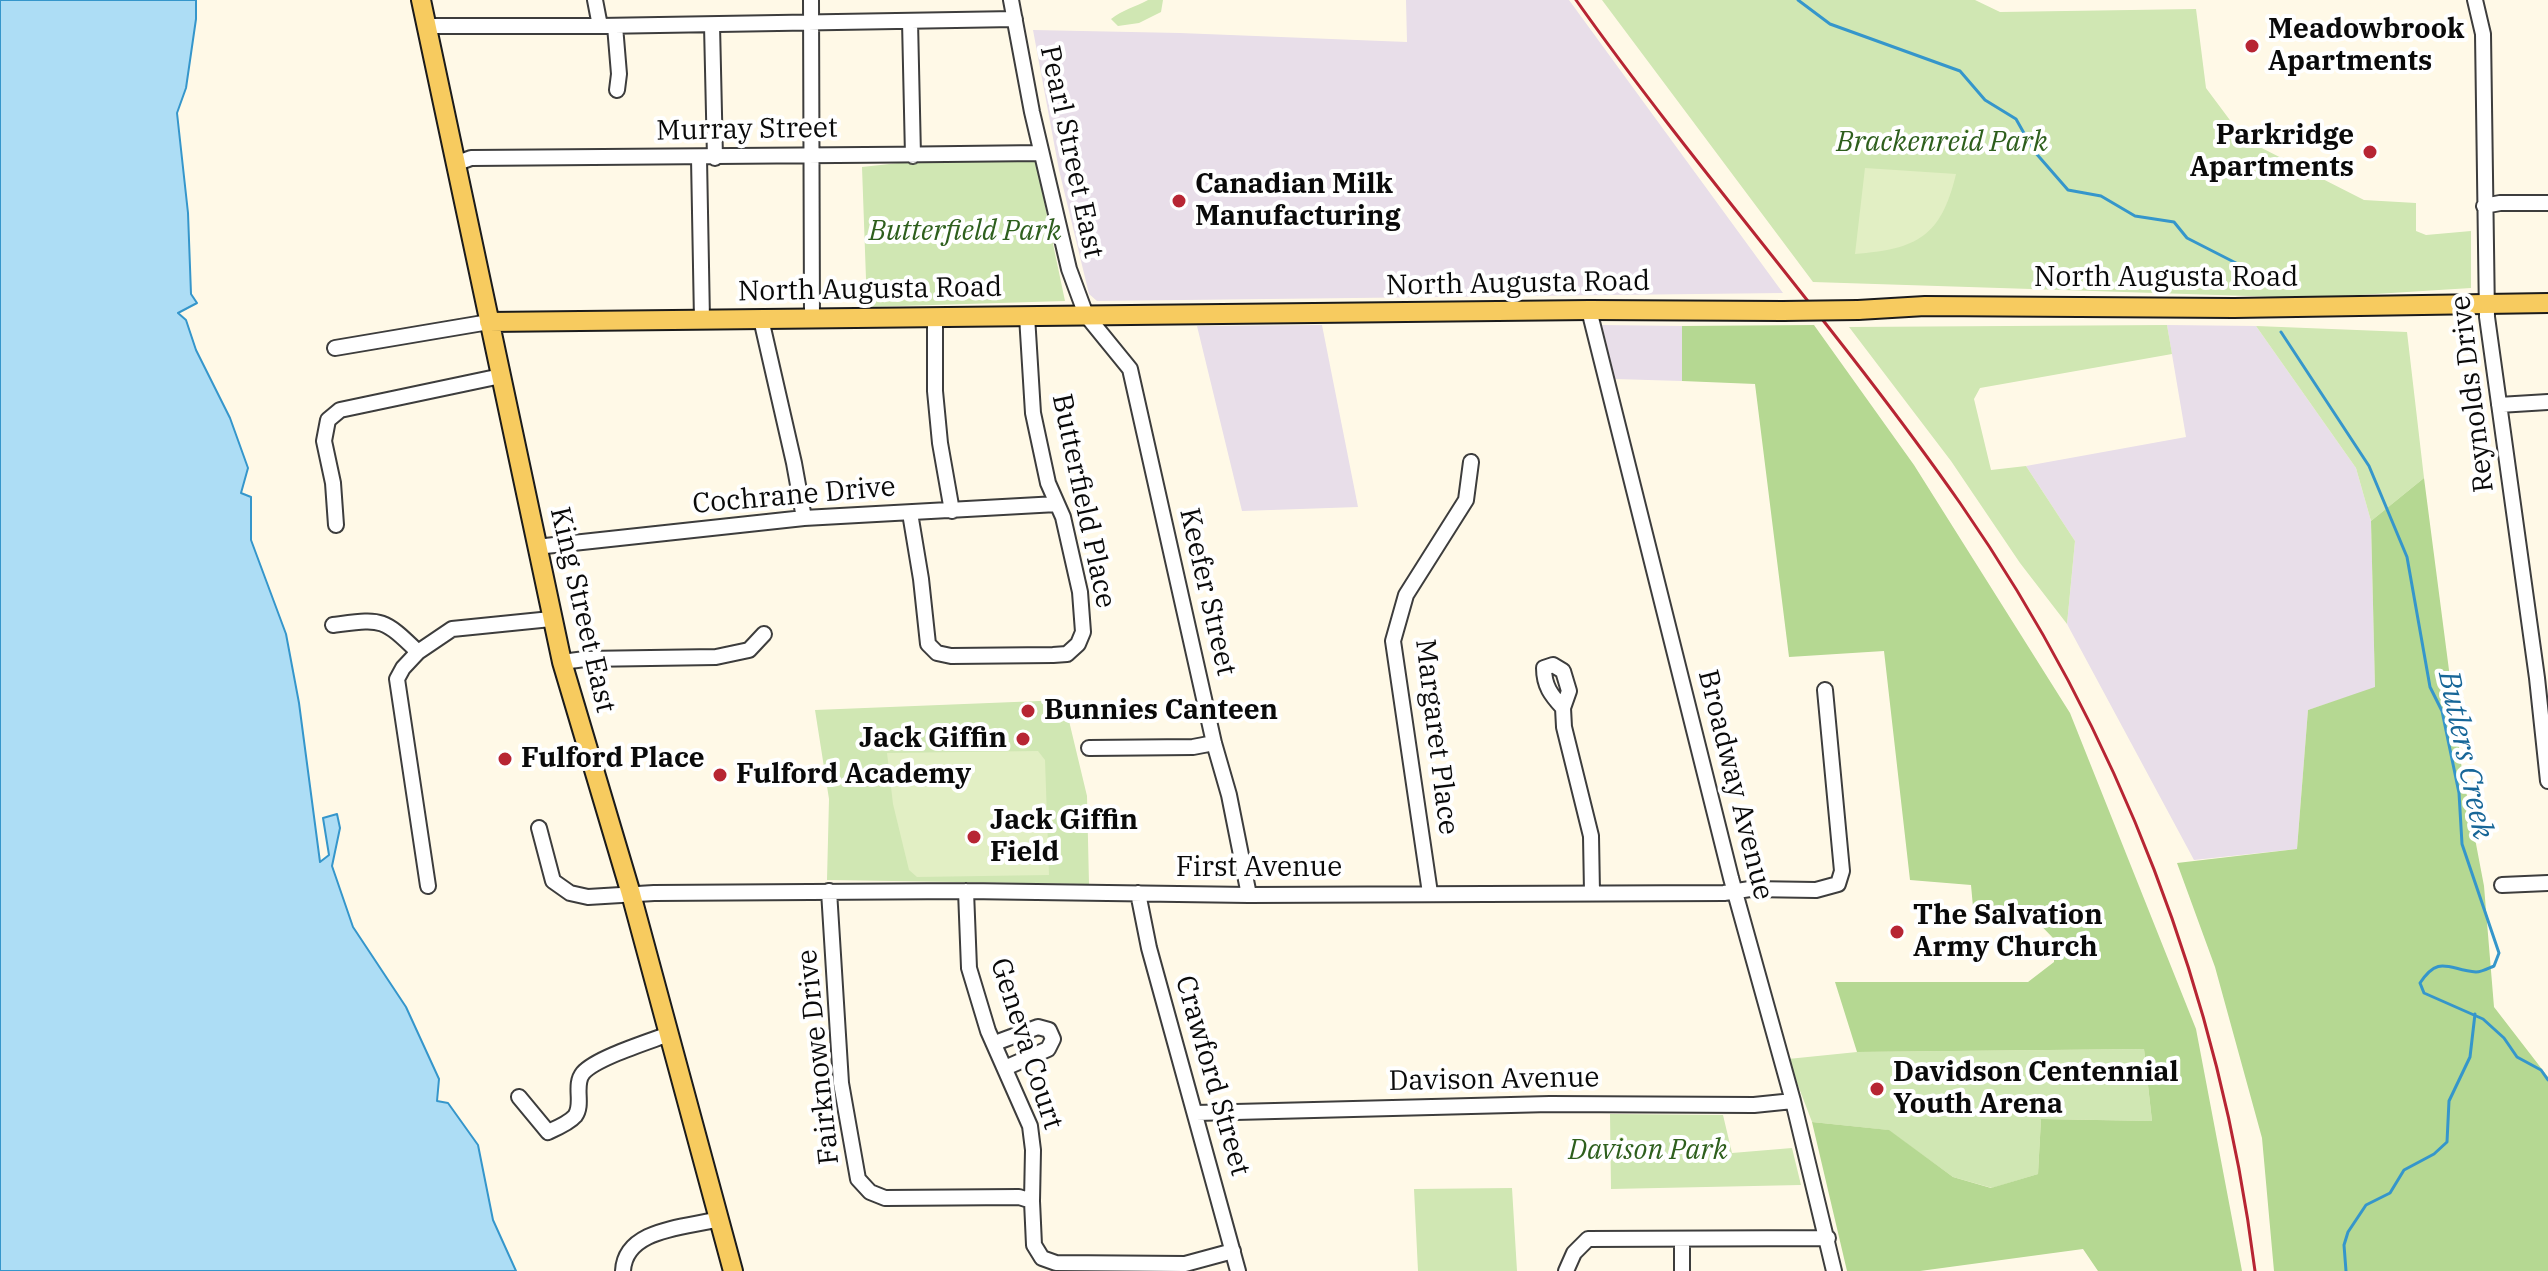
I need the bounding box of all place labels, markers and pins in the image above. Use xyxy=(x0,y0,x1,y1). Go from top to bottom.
place label: Meadowbrook Apartments xyxy=(2268,13,2465,79)
marker: Meadowbrook Apartments xyxy=(2243,37,2261,55)
place label: Parkridge Apartments xyxy=(2190,119,2354,185)
marker: Parkridge Apartments xyxy=(2361,143,2379,161)
place label: Canadian Milk Manufacturing xyxy=(1195,168,1401,234)
marker: Canadian Milk Manufacturing xyxy=(1170,192,1188,210)
place label: Bunnies Canteen xyxy=(1044,694,1278,728)
marker: Bunnies Canteen xyxy=(1019,702,1037,720)
place label: Jack Giffin xyxy=(859,722,1007,756)
marker: Jack Giffin xyxy=(1014,730,1032,748)
place label: Fulford Place xyxy=(521,742,705,776)
marker: Fulford Place xyxy=(496,750,514,768)
place label: Fulford Academy xyxy=(736,758,971,792)
marker: Fulford Academy xyxy=(711,766,729,784)
place label: Jack Giffin Field xyxy=(990,804,1138,870)
marker: Jack Giffin Field xyxy=(965,828,983,846)
place label: The Salvation Army Church xyxy=(1913,899,2103,965)
marker: The Salvation Army Church xyxy=(1888,923,1906,941)
place label: Davidson Centennial Youth Arena xyxy=(1893,1056,2179,1122)
marker: Davidson Centennial Youth Arena xyxy=(1868,1080,1886,1098)

